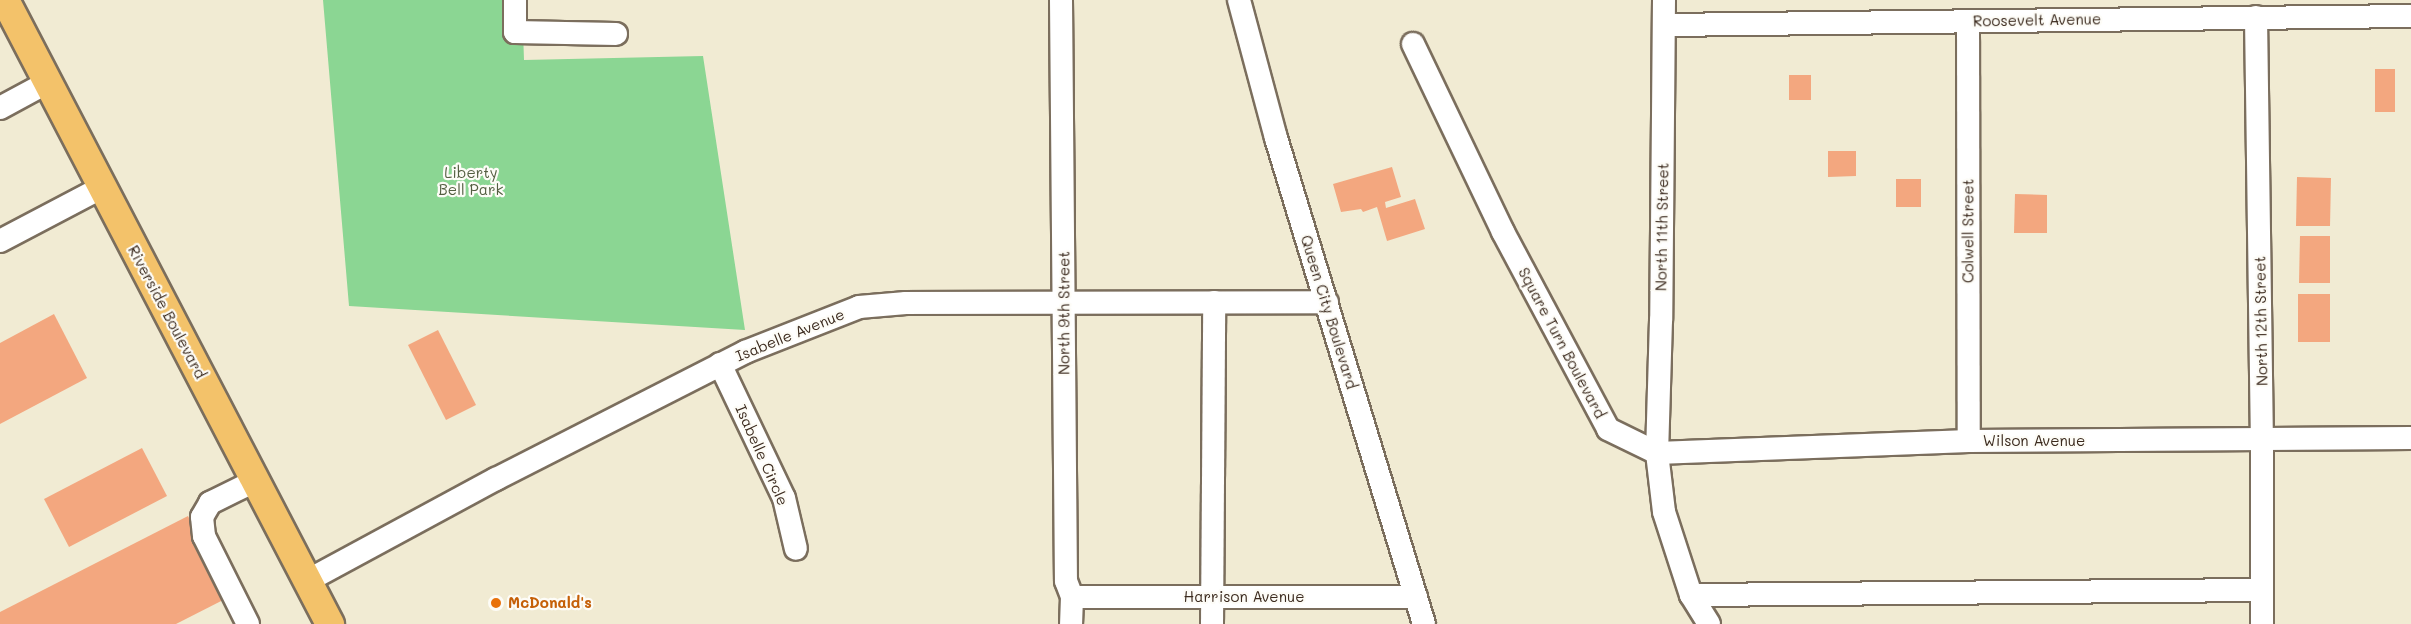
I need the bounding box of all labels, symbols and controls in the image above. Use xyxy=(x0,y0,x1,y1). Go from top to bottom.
street label: Roosevelt Avenue xyxy=(1973,10,2101,30)
park label: Liberty Bell Park xyxy=(439,163,503,198)
street label: North 11th Street xyxy=(1652,163,1672,291)
street label: Colwell Street xyxy=(1959,179,1977,283)
street label: Queen City Boulevard xyxy=(1297,233,1361,391)
street label: Riverside Boulevard xyxy=(124,242,210,382)
street label: North 9th Street xyxy=(1055,251,1073,375)
street label: North 12th Street xyxy=(2251,256,2271,386)
street label: Square Turn Boulevard xyxy=(1515,265,1609,421)
street label: Isabelle Avenue xyxy=(733,305,847,365)
street label: Isabelle Circle xyxy=(732,402,792,508)
street label: Wilson Avenue xyxy=(1983,432,2085,450)
street label: Harrison Avenue xyxy=(1184,588,1304,606)
place label: McDonald's xyxy=(508,594,592,612)
marker: McDonald's xyxy=(489,596,503,610)

